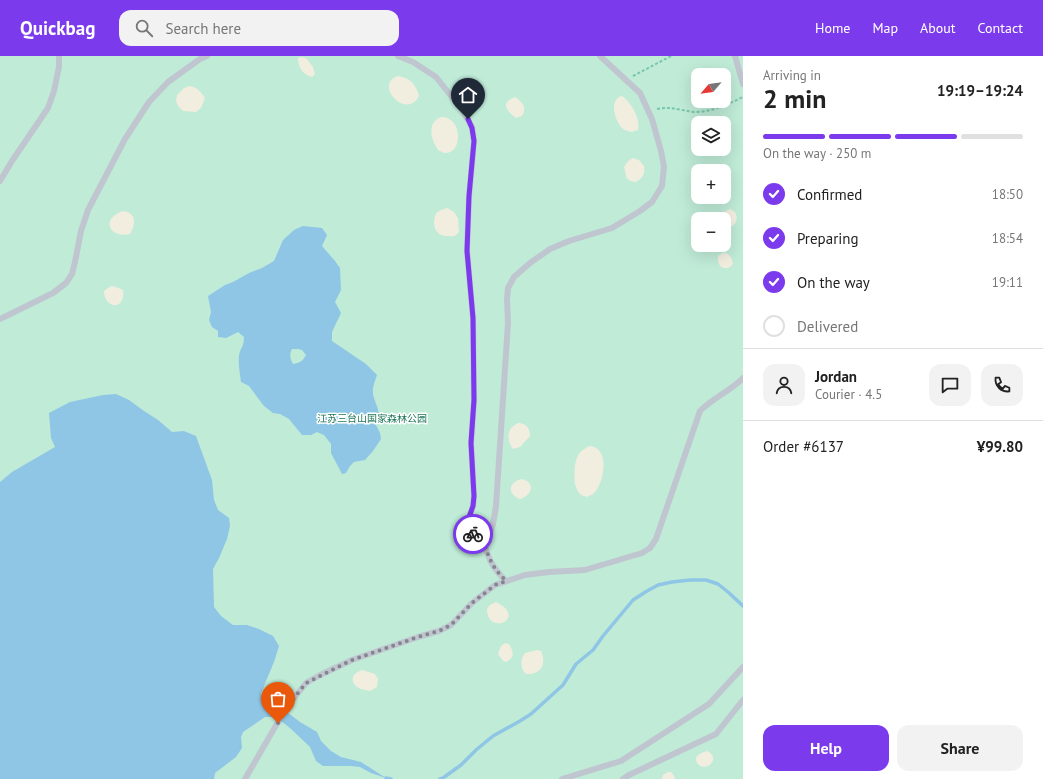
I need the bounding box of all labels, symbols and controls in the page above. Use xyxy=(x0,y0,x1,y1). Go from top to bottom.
search box xyxy=(119,10,399,46)
text: Quickbag xyxy=(20,16,95,40)
icon: search xyxy=(133,17,155,39)
text: Search here xyxy=(165,19,241,38)
text: Home xyxy=(815,19,850,37)
text: Map xyxy=(872,19,898,37)
text: About xyxy=(920,19,956,37)
text: Contact xyxy=(978,19,1023,37)
text: Arriving in xyxy=(763,67,821,84)
north arrow xyxy=(691,68,731,108)
map controls xyxy=(691,68,731,252)
pin xyxy=(451,78,485,119)
text: 19:19–19:24 xyxy=(937,81,1023,100)
text: 2 min xyxy=(763,82,826,115)
icon: home xyxy=(457,84,479,106)
button: layers xyxy=(691,116,731,156)
text: On the way · 250 m xyxy=(763,145,871,162)
button: + xyxy=(691,164,731,204)
icon: check xyxy=(763,183,785,205)
text: Confirmed xyxy=(797,185,862,204)
text: 18:50 xyxy=(992,186,1023,203)
button: − xyxy=(691,212,731,252)
icon: check xyxy=(763,227,785,249)
text: Preparing xyxy=(797,229,859,248)
text: 18:54 xyxy=(992,230,1023,247)
icon: check xyxy=(763,271,785,293)
text: On the way xyxy=(797,273,870,292)
text: 19:11 xyxy=(992,274,1023,291)
text: Delivered xyxy=(797,317,858,336)
button: person xyxy=(763,364,805,406)
button: chat xyxy=(929,364,971,406)
button: phone xyxy=(981,364,1023,406)
text: Jordan xyxy=(815,367,857,386)
text: Courier · 4.5 xyxy=(815,386,882,403)
park label: 江苏三台山国家森林公园 xyxy=(317,412,427,425)
text: Order #6137 xyxy=(763,437,844,456)
text: ¥99.80 xyxy=(977,437,1023,456)
courier xyxy=(453,514,493,554)
icon: bike xyxy=(462,523,484,545)
pin xyxy=(261,682,295,723)
icon: bag xyxy=(267,688,289,710)
button: Help xyxy=(763,725,889,771)
button: Share xyxy=(897,725,1023,771)

